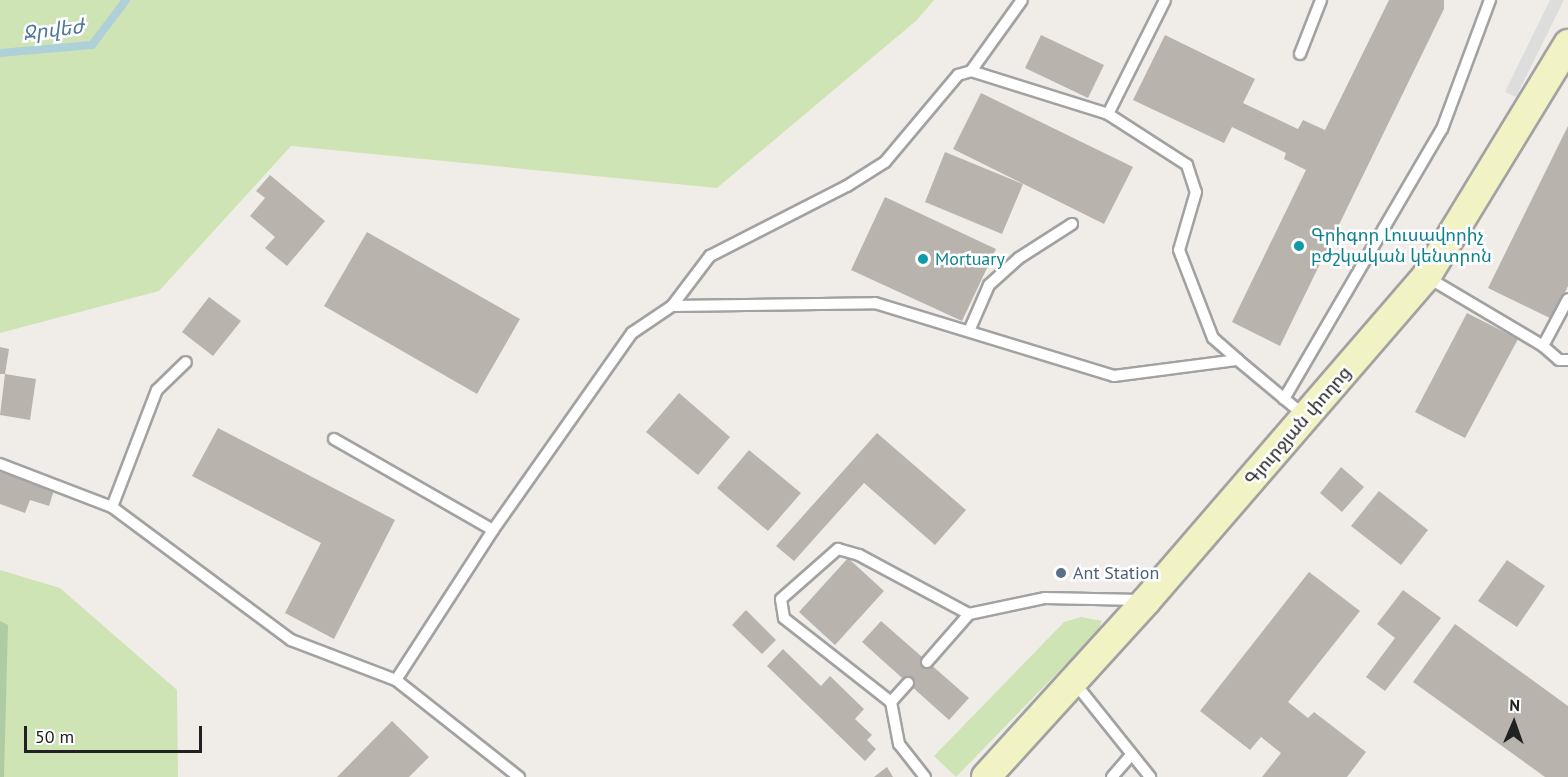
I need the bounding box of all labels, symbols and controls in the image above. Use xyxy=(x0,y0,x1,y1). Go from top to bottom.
water label: Ջրվեժ xyxy=(21,14,85,46)
place label: Գրիգոր Լուսավորիչ բժշկական կենտրոն xyxy=(1311,225,1492,268)
marker: Գրիգոր Լուսավորիչ բժշկական կենտրոն xyxy=(1292,239,1306,253)
place label: Mortuary xyxy=(935,248,1005,270)
marker: Mortuary xyxy=(916,252,930,266)
street label: Գյուրջյան փողոց xyxy=(1240,362,1356,490)
place label: Ant Station xyxy=(1073,562,1159,584)
marker: Ant Station xyxy=(1054,566,1068,580)
north arrow xyxy=(1484,693,1544,753)
text: N xyxy=(1509,695,1520,715)
scale bar xyxy=(27,714,206,752)
text: 50 m xyxy=(35,725,74,748)

